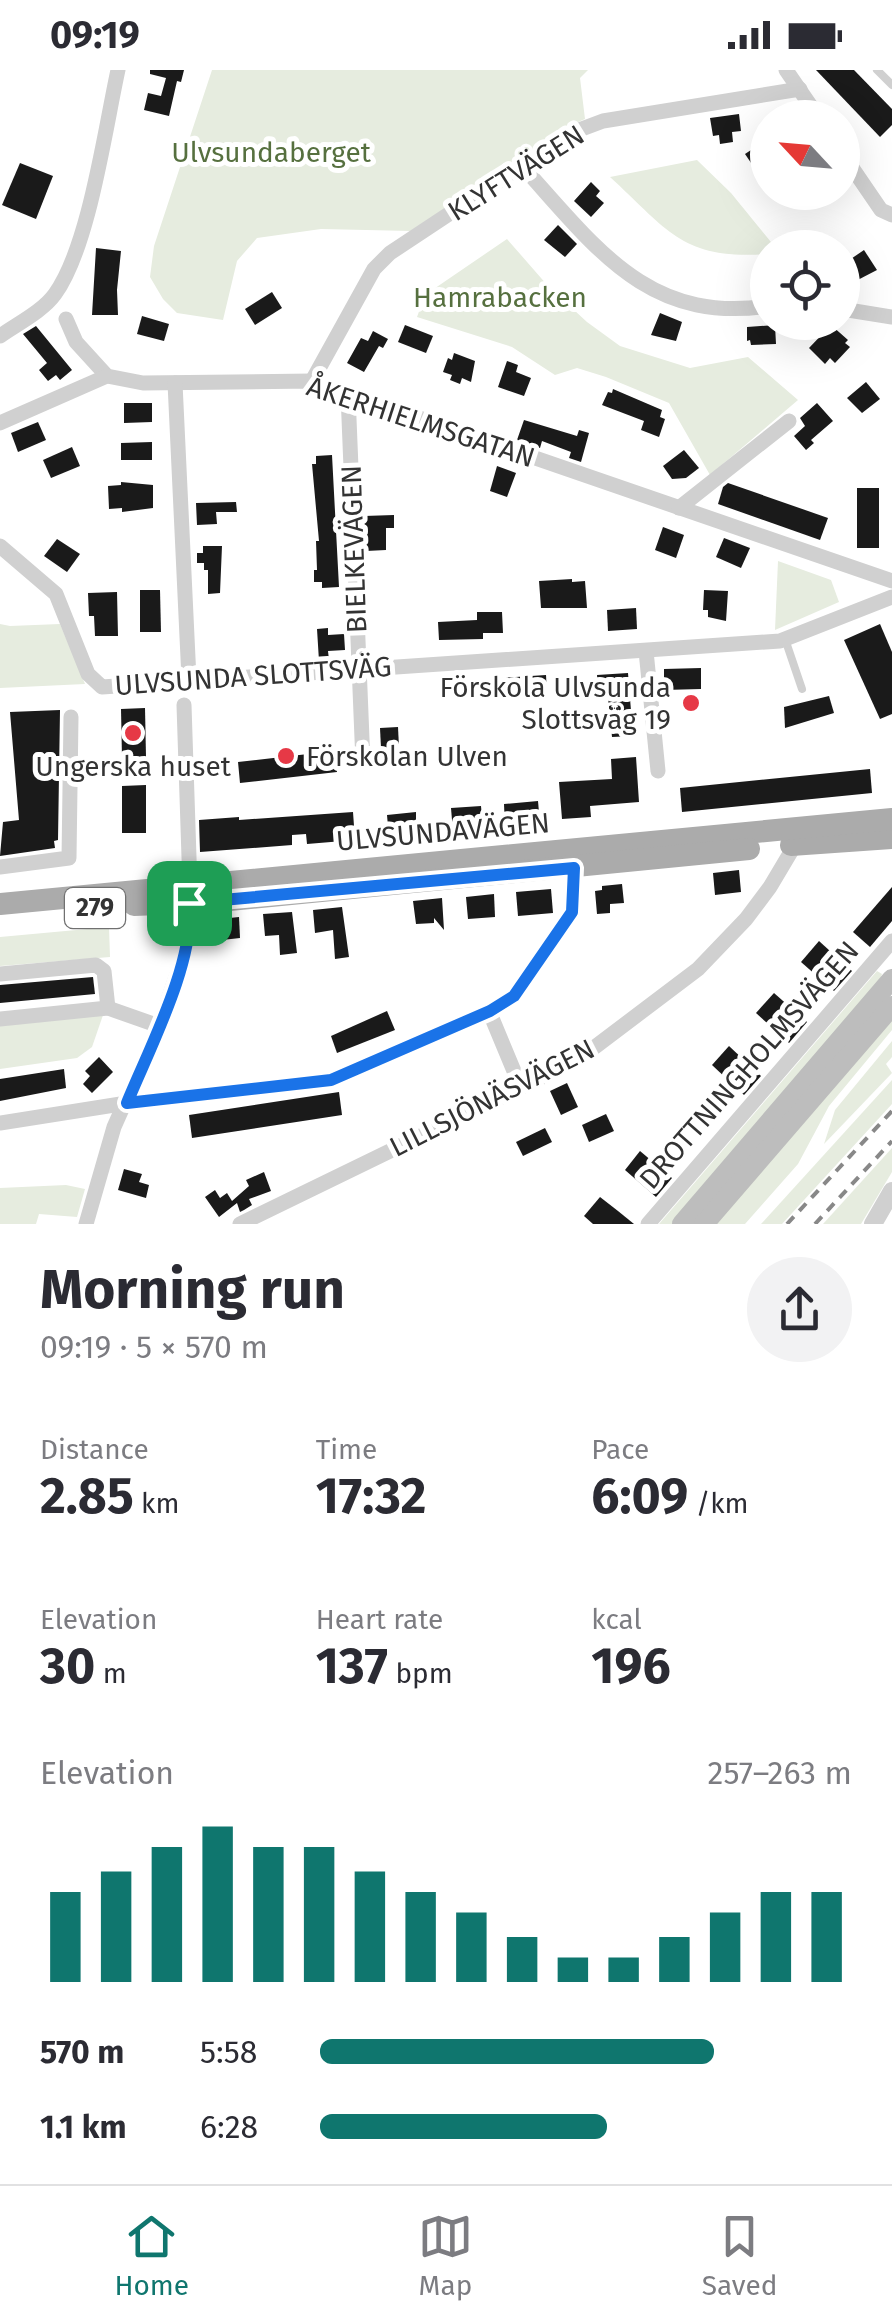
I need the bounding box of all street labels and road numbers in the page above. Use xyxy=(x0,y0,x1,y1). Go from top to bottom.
street label: KLYFTVÄGEN xyxy=(442,118,590,228)
street label: ÅKERHIELMSGATAN xyxy=(303,368,540,474)
street label: BIELKEVÄGEN xyxy=(335,464,373,634)
street label: ULVSUNDA SLOTTSVÄG xyxy=(113,650,393,702)
street label: ULVSUNDAVÄGEN xyxy=(335,806,551,858)
road number: 279 xyxy=(65,888,125,928)
street label: DROTTNINGHOLMSVÄGEN xyxy=(633,935,865,1195)
street label: LILLSJÖNÄSVÄGEN xyxy=(384,1032,600,1164)

